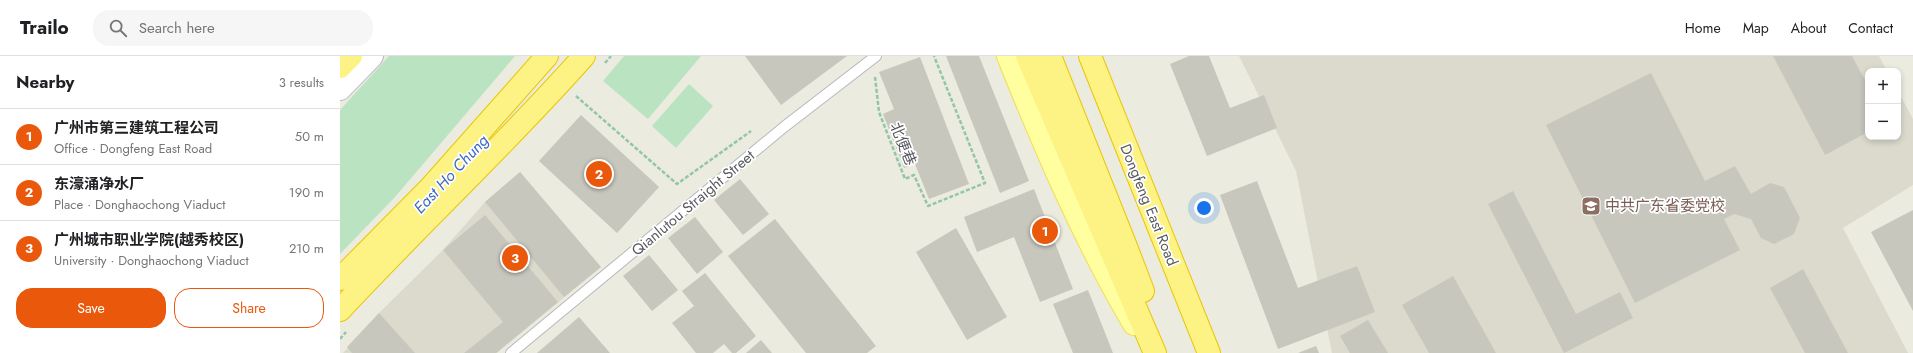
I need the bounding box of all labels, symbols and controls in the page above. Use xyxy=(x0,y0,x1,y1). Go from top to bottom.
search box xyxy=(93,10,373,46)
text: Trailo xyxy=(20,14,69,41)
icon: search xyxy=(107,17,129,39)
text: Search here xyxy=(139,17,215,39)
text: Home xyxy=(1685,18,1721,38)
text: Map xyxy=(1743,18,1769,38)
text: About xyxy=(1791,18,1826,38)
text: Contact xyxy=(1848,18,1893,38)
map controls xyxy=(1865,68,1901,140)
button: + xyxy=(1865,68,1901,104)
text: Nearby xyxy=(16,70,74,94)
text: 3 results xyxy=(279,73,324,92)
button: − xyxy=(1865,104,1901,140)
text: 广州市第三建筑工程公司 xyxy=(54,117,219,139)
street label: 北便巷 xyxy=(884,119,922,169)
text: 1 xyxy=(26,127,32,146)
text: 50 m xyxy=(295,127,324,146)
water label: East Ho Chung xyxy=(408,129,494,219)
text: Office · Dongfeng East Road xyxy=(54,139,212,158)
street label: Dongfeng East Road xyxy=(1115,141,1183,269)
street label: Qianlutou Straight Street xyxy=(627,145,760,261)
pin: 2 xyxy=(586,159,612,189)
text: 东濠涌净水厂 xyxy=(54,173,144,195)
text: 2 xyxy=(25,183,33,202)
text: 190 m xyxy=(289,183,324,202)
text: Place · Donghaochong Viaduct xyxy=(54,195,225,214)
school or university icon: 中共广东省委党校 xyxy=(1580,195,1602,217)
place label: 中共广东省委党校 xyxy=(1605,195,1725,217)
your location xyxy=(1194,198,1214,218)
pin: 1 xyxy=(1032,216,1058,246)
text: 广州城市职业学院(越秀校区) xyxy=(54,229,244,251)
text: 3 xyxy=(25,239,33,258)
text: 210 m xyxy=(289,239,324,258)
pin: 3 xyxy=(502,243,528,273)
text: University · Donghaochong Viaduct xyxy=(54,251,249,270)
button: Save xyxy=(16,288,166,328)
button: Share xyxy=(174,288,324,328)

